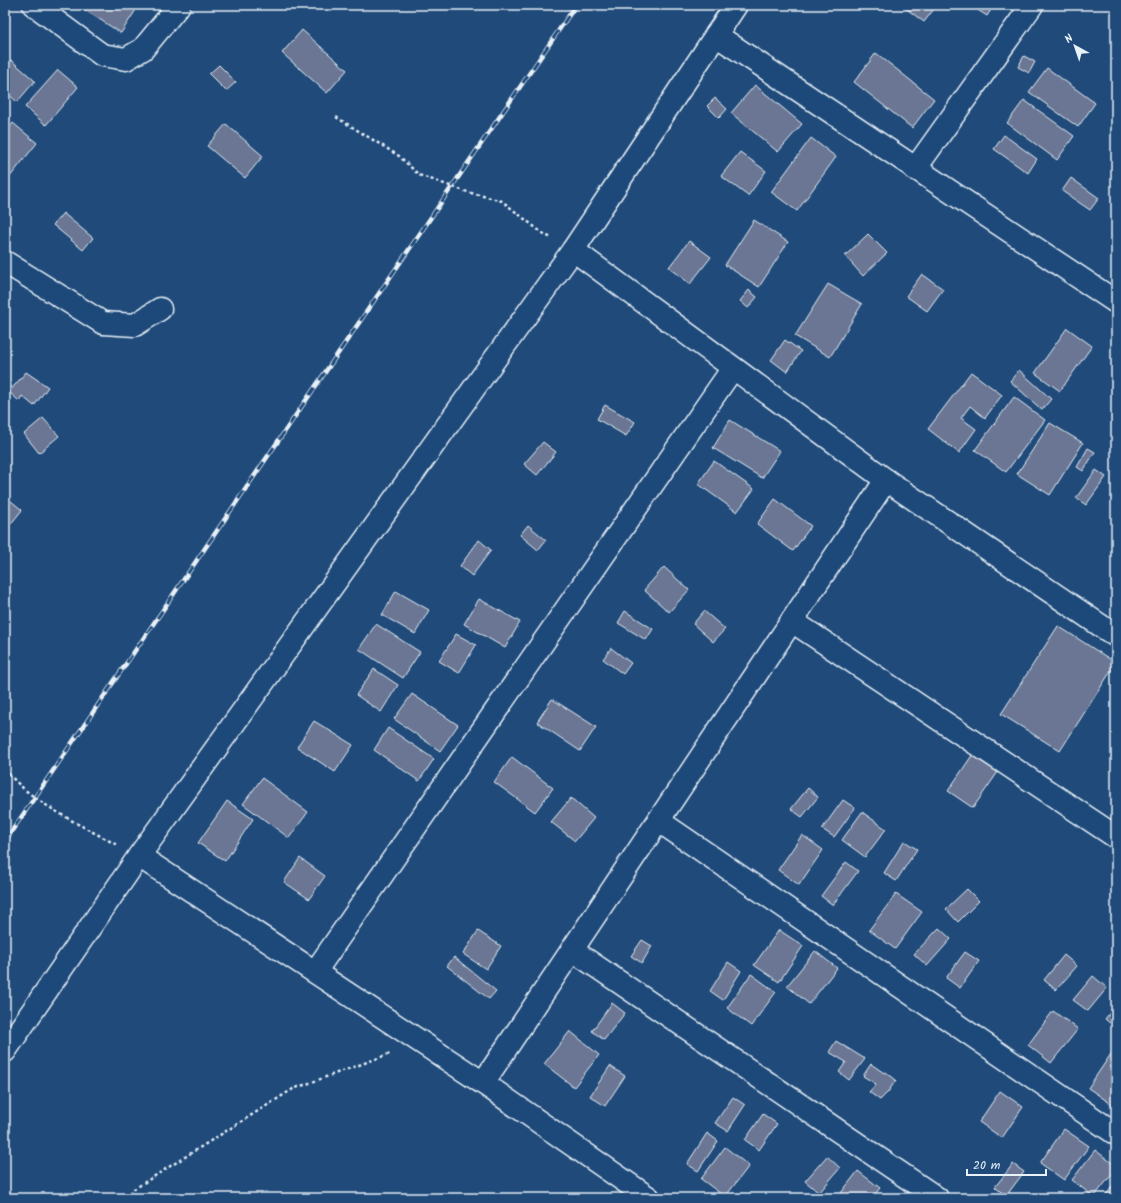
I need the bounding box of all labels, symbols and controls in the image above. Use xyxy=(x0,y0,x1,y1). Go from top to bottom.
north arrow xyxy=(1055,26,1095,66)
text: N xyxy=(1061,30,1078,48)
scale bar xyxy=(967,1151,1046,1177)
text: 20 m xyxy=(973,1156,1001,1175)

